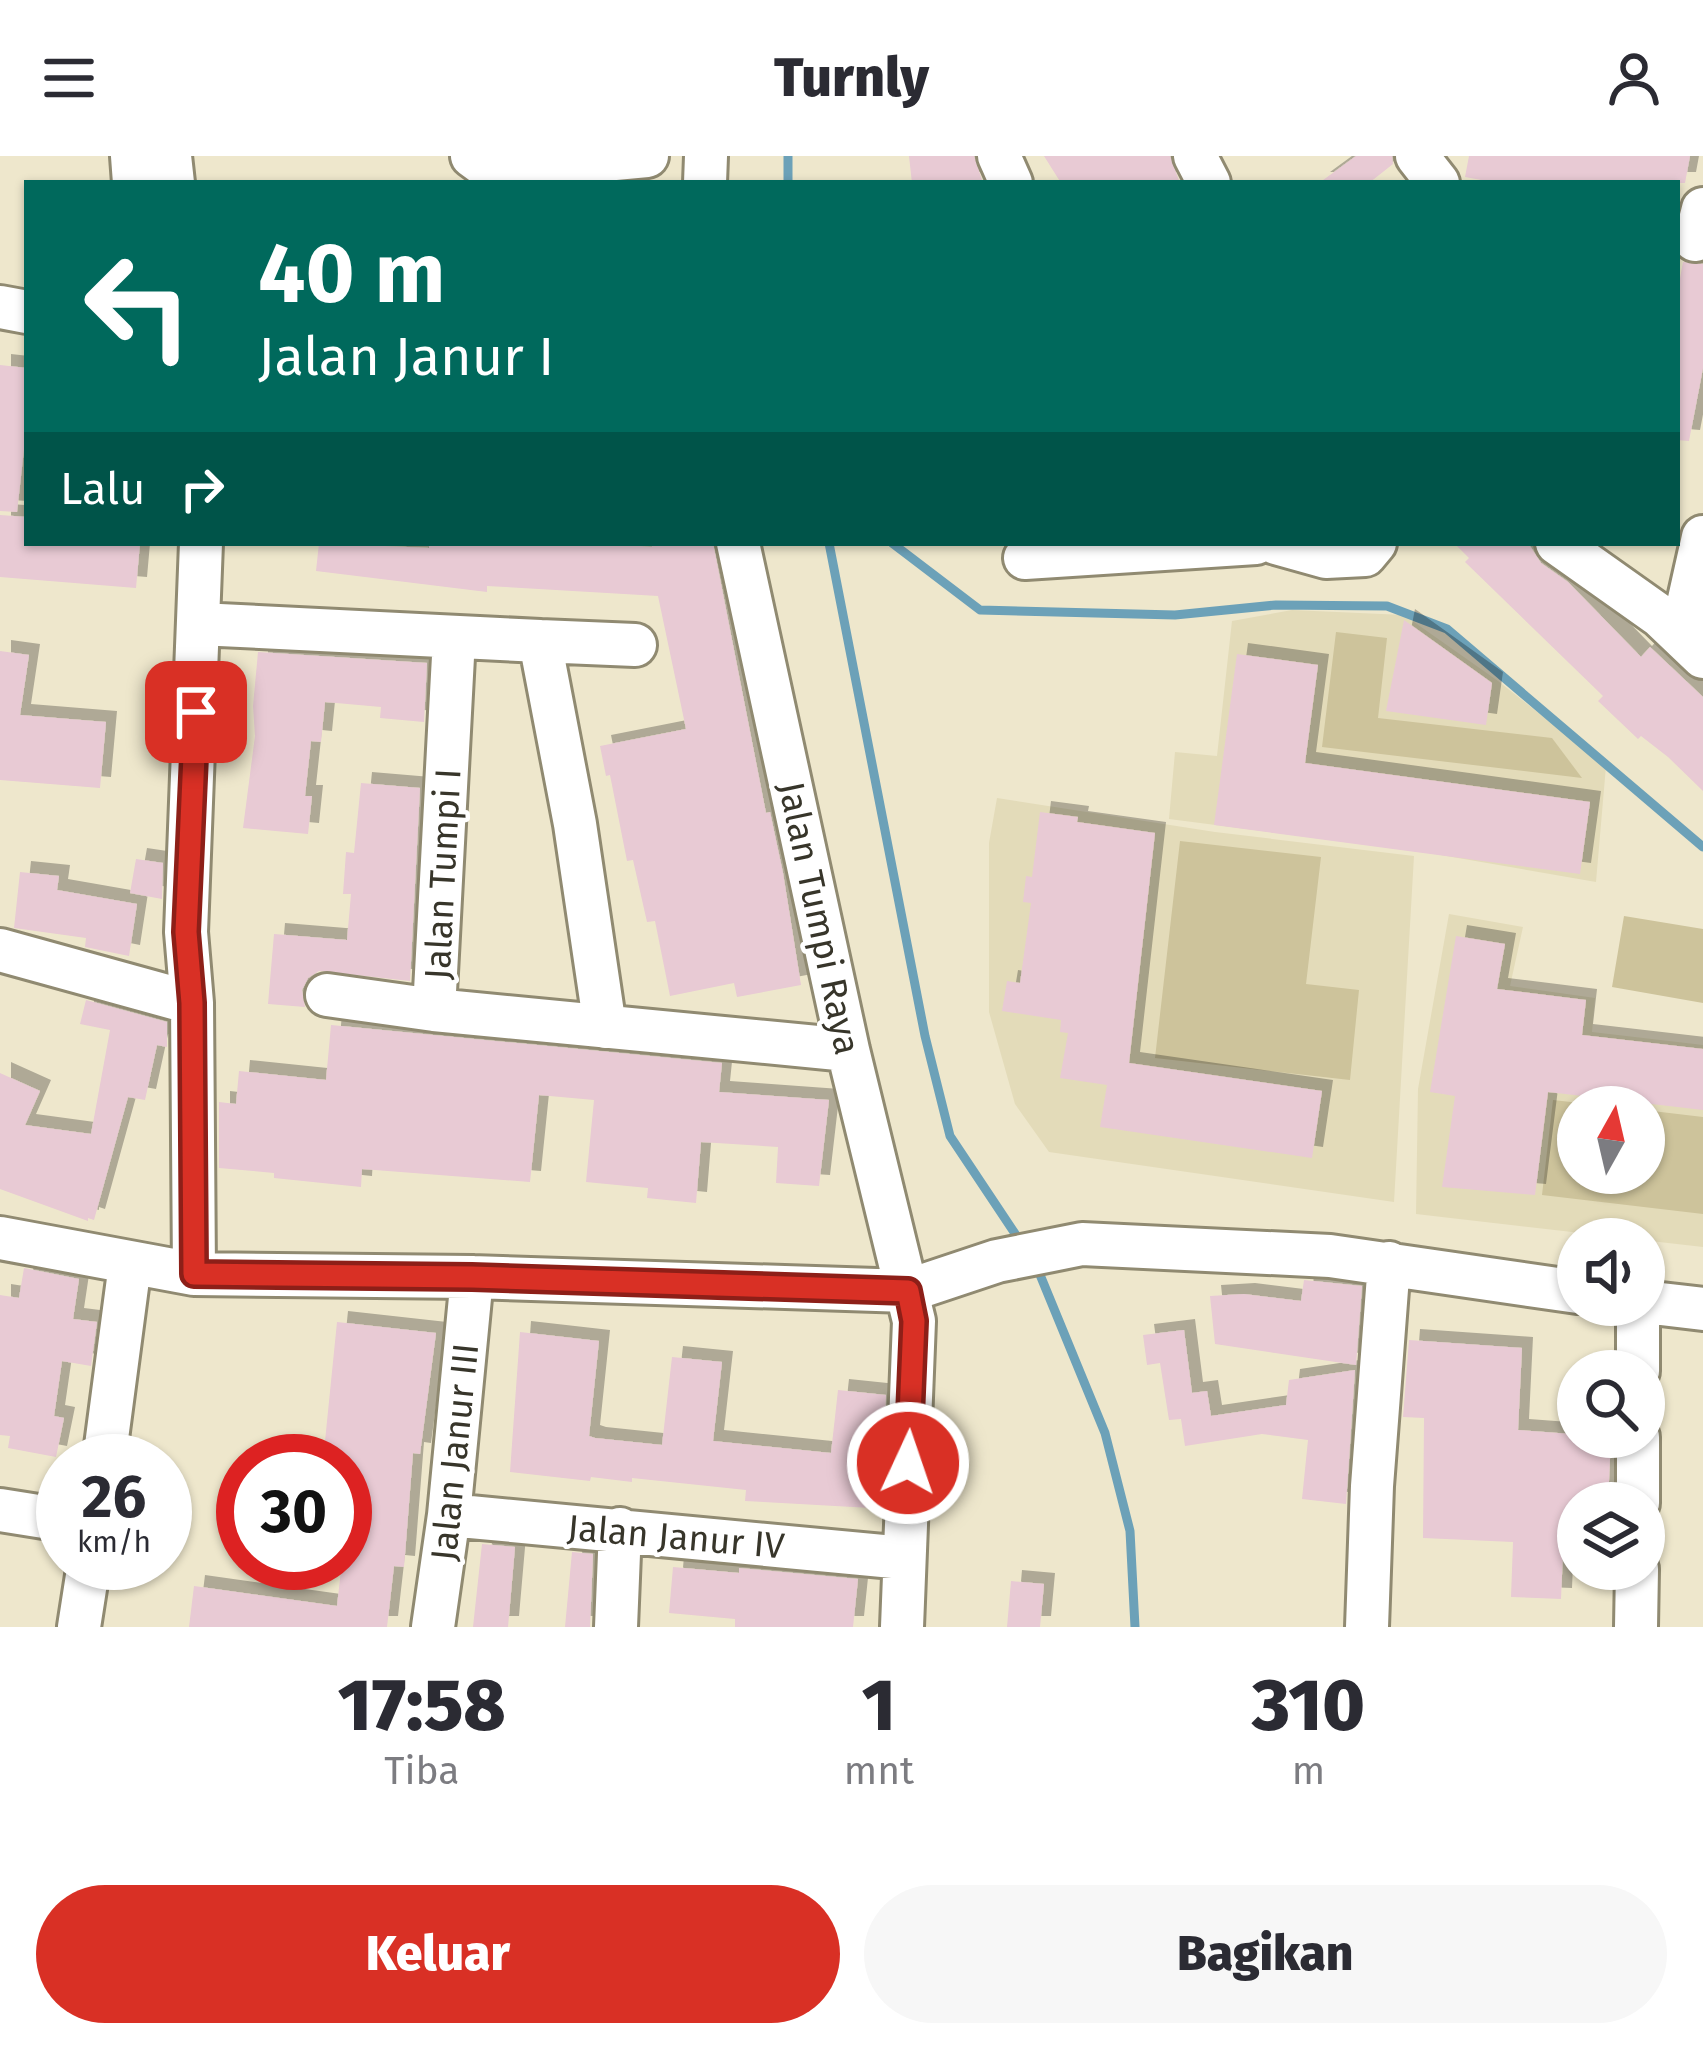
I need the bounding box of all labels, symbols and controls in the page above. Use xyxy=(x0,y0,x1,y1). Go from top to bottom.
icon: menu xyxy=(36,45,102,111)
icon: person xyxy=(1601,45,1667,111)
text: Turnly xyxy=(774,46,929,110)
text: 40 m xyxy=(258,223,446,324)
icon: left xyxy=(60,228,216,384)
text: Jalan Janur I xyxy=(258,325,554,389)
icon: right xyxy=(169,456,235,522)
text: Lalu xyxy=(60,462,145,516)
pin xyxy=(145,661,247,763)
icon: arrive xyxy=(163,679,229,745)
street label: Jalan Tumpi I xyxy=(415,767,471,981)
street label: Jalan Tumpi Raya xyxy=(769,778,869,1059)
north arrow xyxy=(1557,1086,1665,1194)
map controls xyxy=(1557,1086,1665,1590)
button: sound xyxy=(1557,1218,1665,1326)
street label: Jalan Janur III xyxy=(422,1341,488,1563)
button: search xyxy=(1557,1350,1665,1458)
position arrow xyxy=(845,1400,971,1526)
speed limit sign: 30 xyxy=(216,1434,372,1590)
text: 26 xyxy=(82,1461,146,1533)
button: layers xyxy=(1557,1482,1665,1590)
street label: Jalan Janur IV xyxy=(566,1506,786,1568)
text: km/h xyxy=(77,1524,151,1560)
text: 17:58 xyxy=(338,1663,506,1749)
text: 1 xyxy=(862,1663,896,1749)
text: 310 xyxy=(1252,1663,1365,1749)
text: Tiba xyxy=(384,1748,459,1794)
text: mnt xyxy=(844,1748,914,1794)
text: m xyxy=(1292,1748,1325,1794)
button: Keluar xyxy=(36,1885,840,2023)
button: Bagikan xyxy=(864,1885,1667,2023)

